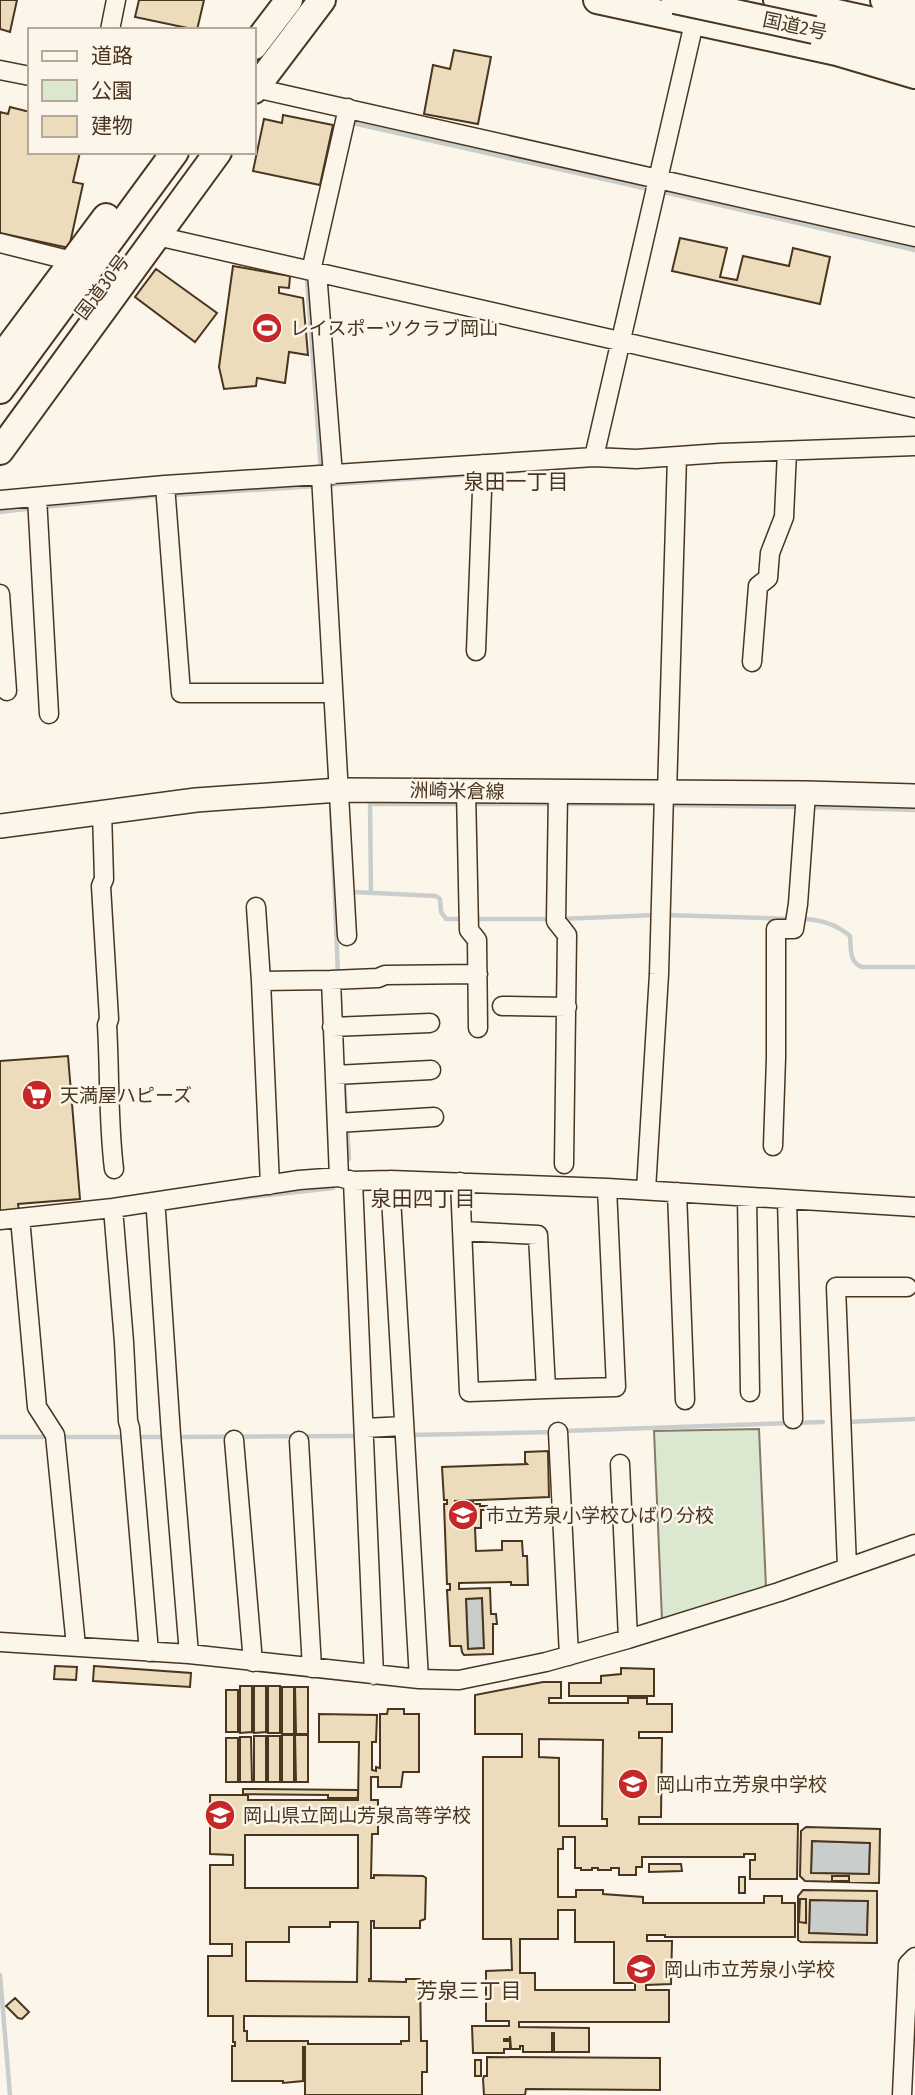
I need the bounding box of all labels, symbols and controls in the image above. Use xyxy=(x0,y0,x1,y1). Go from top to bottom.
street label: 国道2号 xyxy=(761,8,829,44)
legend xyxy=(28,28,256,154)
text: 道路 xyxy=(91,43,133,69)
text: 公園 xyxy=(91,78,133,104)
text: 建物 xyxy=(91,113,133,139)
street label: 国道30号 xyxy=(70,250,134,324)
sports icon: レイスポーツクラブ岡山 xyxy=(250,311,284,345)
place label: レイスポーツクラブ岡山 xyxy=(290,317,498,340)
district label: 泉田一丁目 xyxy=(464,469,569,495)
street label: 洲崎米倉線 xyxy=(409,779,505,803)
supermarket icon: 天満屋ハピーズ xyxy=(20,1078,54,1112)
place label: 天満屋ハピーズ xyxy=(60,1084,192,1107)
district label: 泉田四丁目 xyxy=(371,1186,476,1212)
school or university icon: 市立芳泉小学校ひばり分校 xyxy=(446,1498,480,1532)
place label: 市立芳泉小学校ひばり分校 xyxy=(486,1504,714,1527)
school or university icon: 岡山市立芳泉中学校 xyxy=(616,1767,650,1801)
place label: 岡山市立芳泉中学校 xyxy=(656,1773,827,1796)
school or university icon: 岡山県立岡山芳泉高等学校 xyxy=(203,1798,237,1832)
place label: 岡山県立岡山芳泉高等学校 xyxy=(243,1804,471,1827)
school or university icon: 岡山市立芳泉小学校 xyxy=(624,1952,658,1986)
place label: 岡山市立芳泉小学校 xyxy=(664,1958,835,1981)
district label: 芳泉三丁目 xyxy=(417,1978,522,2004)

